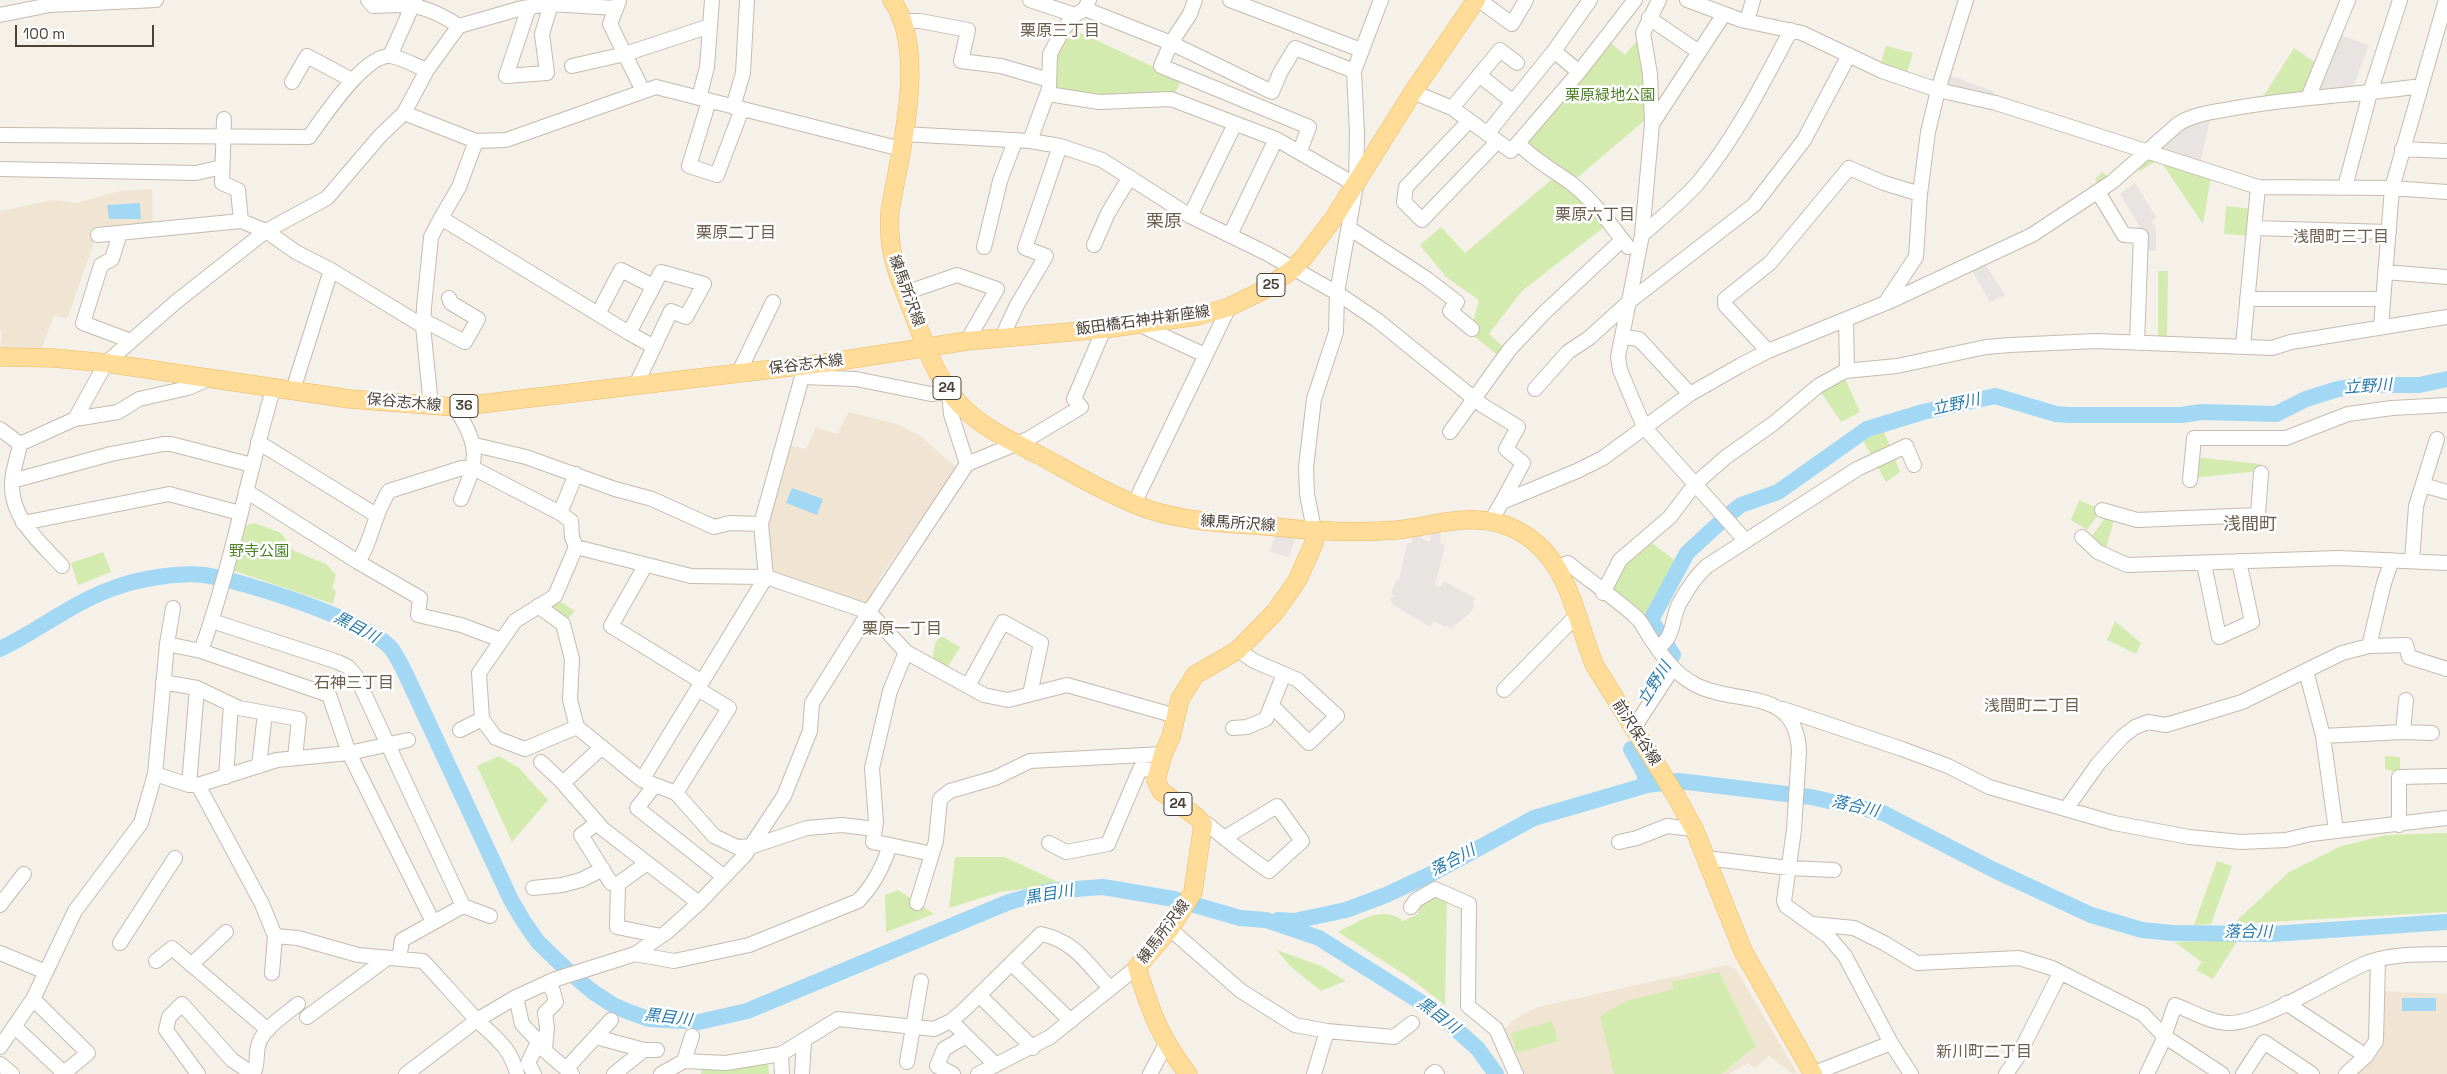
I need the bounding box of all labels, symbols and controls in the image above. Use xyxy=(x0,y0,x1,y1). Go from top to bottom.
scale bar xyxy=(18,15,156,47)
district label: 栗原三丁目 xyxy=(1020,22,1100,42)
text: 100 m xyxy=(23,24,65,43)
park label: 栗原緑地公園 xyxy=(1565,87,1655,105)
district label: 栗原六丁目 xyxy=(1555,206,1635,226)
district label: 栗原 xyxy=(1146,211,1182,233)
district label: 栗原二丁目 xyxy=(696,224,776,244)
district label: 浅間町三丁目 xyxy=(2293,228,2389,248)
street label: 練馬所沢線 xyxy=(885,253,927,329)
road number: 25 xyxy=(1257,274,1285,296)
street label: 飯田橋石神井新座線 xyxy=(1075,303,1211,339)
street label: 保谷志木線 xyxy=(768,351,844,379)
road number: 24 xyxy=(933,376,961,399)
water label: 立野川 xyxy=(2343,376,2393,398)
street label: 保谷志木線 xyxy=(366,391,442,415)
water label: 立野川 xyxy=(1931,391,1981,419)
road number: 36 xyxy=(450,394,478,418)
street label: 練馬所沢線 xyxy=(1200,512,1276,536)
district label: 浅間町 xyxy=(2223,514,2277,536)
park label: 野寺公園 xyxy=(229,543,289,561)
water label: 黒目川 xyxy=(330,608,382,648)
district label: 栗原一丁目 xyxy=(862,620,942,640)
water label: 立野川 xyxy=(1634,659,1676,709)
district label: 石神三丁目 xyxy=(314,674,394,694)
street label: 前沢保谷線 xyxy=(1608,697,1664,769)
district label: 浅間町二丁目 xyxy=(1984,697,2080,717)
road number: 24 xyxy=(1164,792,1192,816)
water label: 落合川 xyxy=(1829,792,1881,822)
water label: 落合川 xyxy=(1427,841,1479,881)
water label: 黒目川 xyxy=(1024,881,1074,909)
street label: 練馬所沢線 xyxy=(1134,897,1194,967)
water label: 落合川 xyxy=(2224,923,2272,943)
water label: 黒目川 xyxy=(1413,994,1463,1038)
water label: 黒目川 xyxy=(643,1006,693,1030)
district label: 新川町二丁目 xyxy=(1936,1043,2032,1063)

